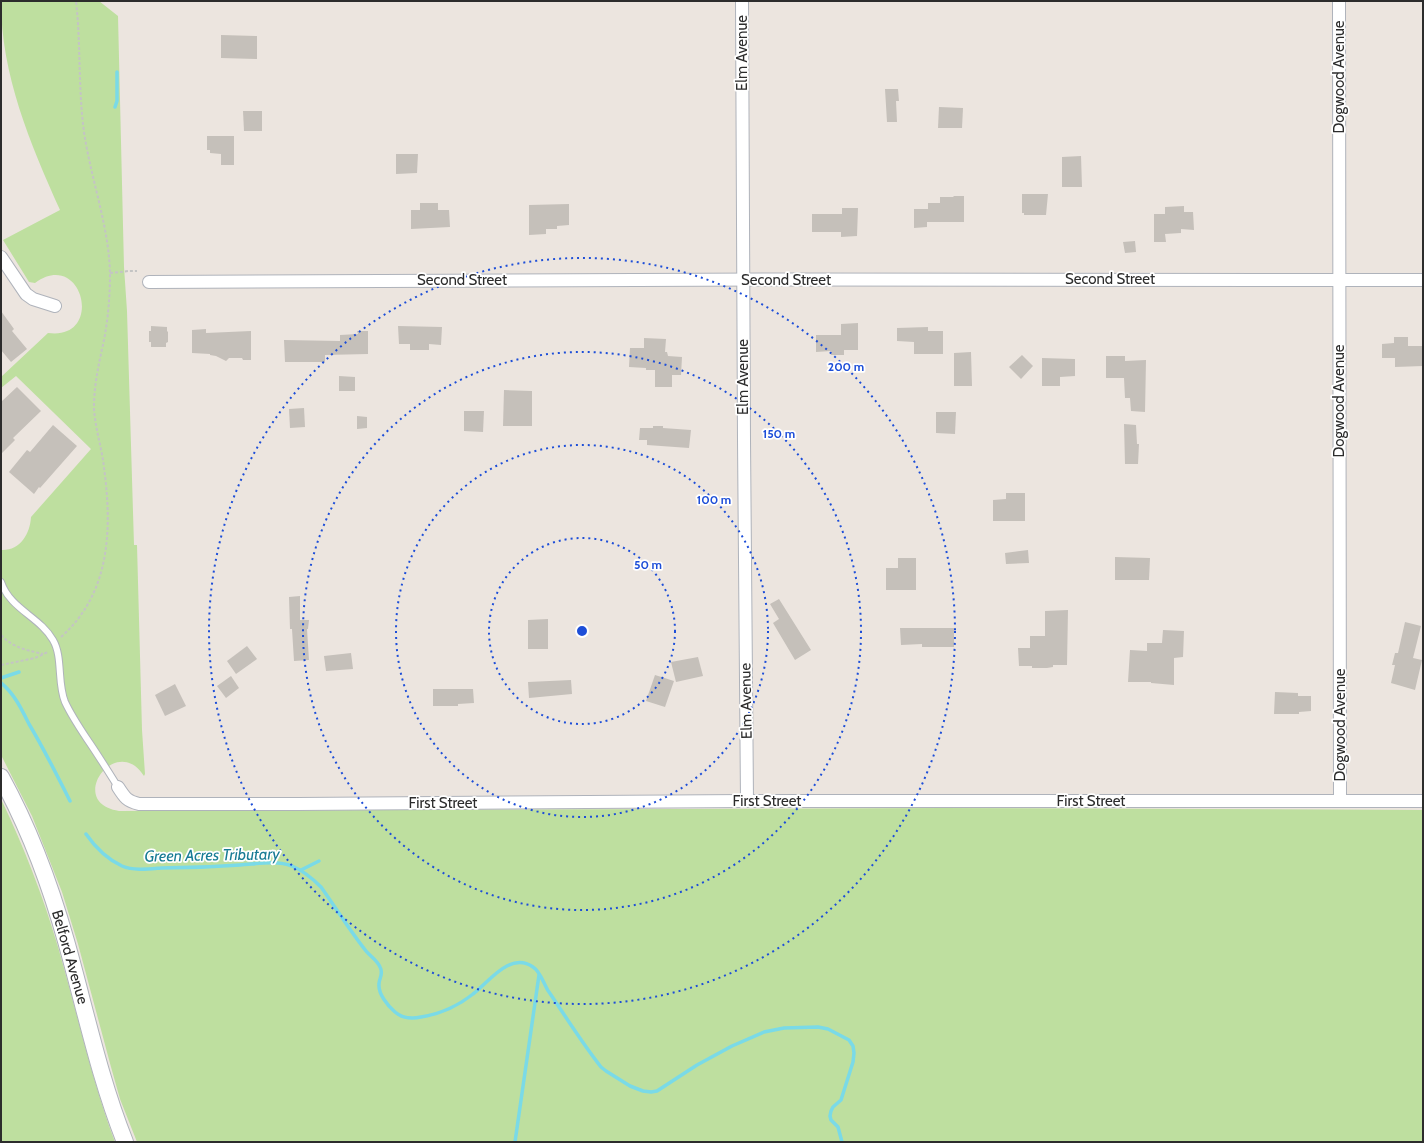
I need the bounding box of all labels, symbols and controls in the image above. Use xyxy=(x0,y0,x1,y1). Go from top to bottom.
street label: Elm Avenue xyxy=(733,15,751,91)
street label: Dogwood Avenue xyxy=(1330,20,1348,134)
street label: Second Street xyxy=(1065,270,1155,288)
street label: Second Street xyxy=(417,271,507,289)
street label: Second Street xyxy=(741,271,831,289)
street label: Elm Avenue xyxy=(734,339,752,415)
street label: Dogwood Avenue xyxy=(1330,344,1348,458)
text: 200 m xyxy=(828,359,864,374)
text: 150 m xyxy=(763,426,795,441)
text: 100 m xyxy=(697,492,731,507)
text: 50 m xyxy=(634,557,662,572)
centre of rings xyxy=(575,624,589,638)
street label: Elm Avenue xyxy=(736,663,756,739)
street label: Dogwood Avenue xyxy=(1331,668,1349,782)
street label: First Street xyxy=(733,792,801,810)
street label: First Street xyxy=(1057,792,1125,810)
street label: First Street xyxy=(409,794,477,812)
water label: Green Acres Tributary xyxy=(144,844,280,866)
street label: Belford Avenue xyxy=(48,908,92,1006)

